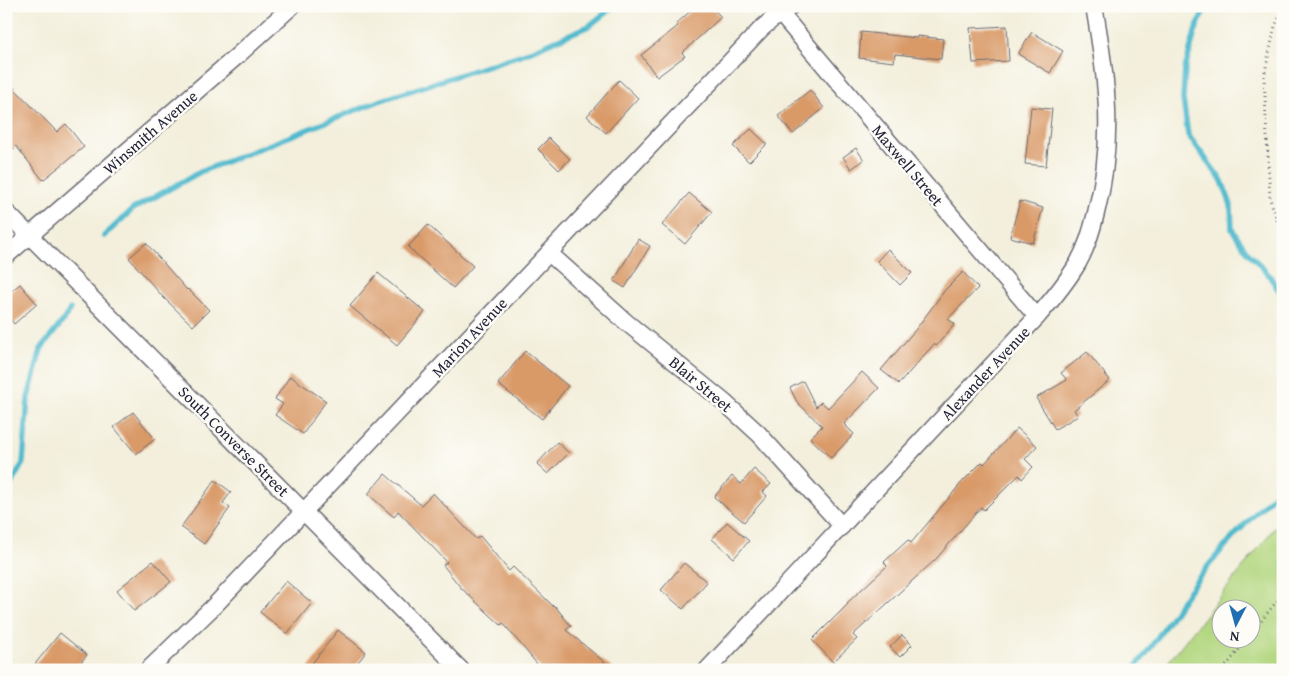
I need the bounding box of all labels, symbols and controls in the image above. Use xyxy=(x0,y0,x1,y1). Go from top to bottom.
street label: Winsmith Avenue xyxy=(97,84,203,180)
street label: Maxwell Street xyxy=(867,119,950,211)
street label: Marion Avenue xyxy=(426,292,512,382)
street label: Alexander Avenue xyxy=(935,320,1035,426)
street label: Blair Street xyxy=(664,350,738,418)
street label: South Converse Street xyxy=(173,380,295,502)
north arrow xyxy=(1212,598,1262,648)
text: N xyxy=(1228,626,1240,647)

